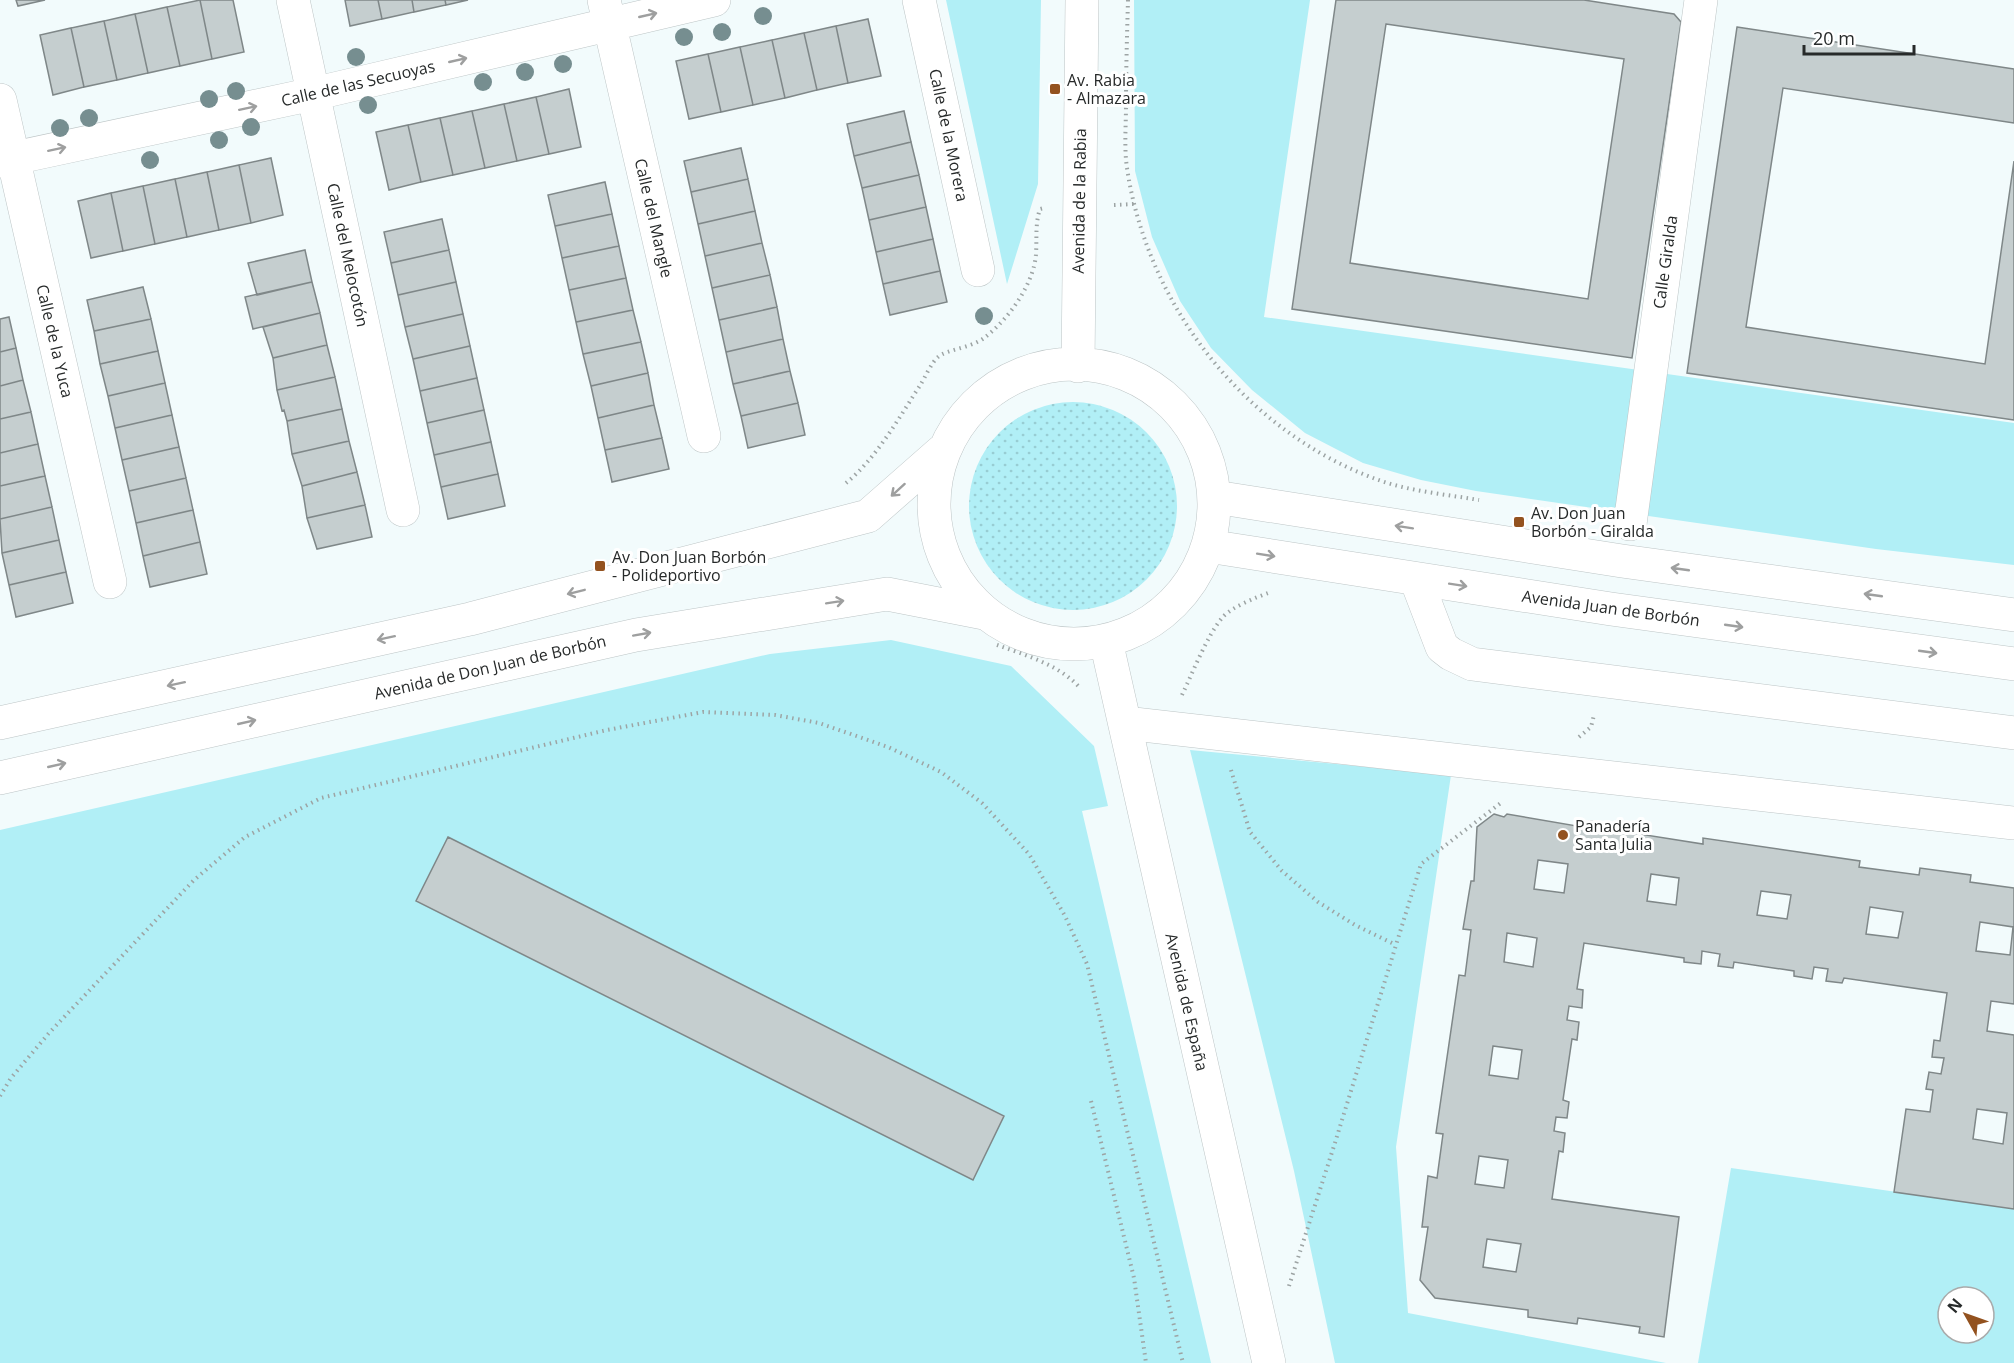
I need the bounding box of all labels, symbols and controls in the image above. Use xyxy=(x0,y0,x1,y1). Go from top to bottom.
one-way arrow xyxy=(638,9,657,21)
scale bar xyxy=(1804,18,1914,56)
text: 20 m xyxy=(1813,26,1855,50)
one-way arrow xyxy=(449,53,468,65)
street label: Calle de las Secuoyas xyxy=(279,55,437,111)
street label: Calle de la Morera xyxy=(924,67,974,203)
place label: Av. Rabia - Almazara xyxy=(1067,69,1146,109)
marker: Av. Rabia - Almazara xyxy=(1048,82,1062,96)
one-way arrow xyxy=(238,101,257,113)
street label: Avenida de la Rabia xyxy=(1067,128,1091,274)
one-way arrow xyxy=(47,143,66,154)
street label: Calle del Mangle xyxy=(630,156,678,280)
street label: Calle del Melocotón xyxy=(322,181,374,329)
street label: Calle Giralda xyxy=(1648,214,1682,310)
street label: Calle de la Yuca xyxy=(31,282,79,400)
one-way arrow xyxy=(891,483,906,497)
place label: Av. Don Juan Borbón - Giralda xyxy=(1531,502,1654,542)
marker: Av. Don Juan Borbón - Giralda xyxy=(1512,515,1526,529)
one-way arrow xyxy=(1394,521,1414,532)
place label: Av. Don Juan Borbón - Polideportivo xyxy=(612,546,766,586)
one-way arrow xyxy=(1255,550,1275,561)
marker: Av. Don Juan Borbón - Polideportivo xyxy=(593,559,607,573)
one-way arrow xyxy=(1670,563,1690,574)
one-way arrow xyxy=(1448,580,1468,591)
street label: Avenida Juan de Borbón xyxy=(1521,585,1701,631)
one-way arrow xyxy=(567,587,586,598)
one-way arrow xyxy=(1863,590,1883,601)
one-way arrow xyxy=(825,597,844,608)
one-way arrow xyxy=(1724,620,1744,631)
one-way arrow xyxy=(632,628,652,639)
street label: Avenida de Don Juan de Borbón xyxy=(372,630,608,704)
one-way arrow xyxy=(377,633,397,644)
one-way arrow xyxy=(1917,647,1937,658)
one-way arrow xyxy=(166,679,185,691)
one-way arrow xyxy=(237,716,257,727)
one-way arrow xyxy=(47,759,66,770)
place label: Panadería Santa Julia xyxy=(1575,815,1652,855)
marker: Panadería Santa Julia xyxy=(1556,828,1570,842)
street label: Avenida de España xyxy=(1160,931,1214,1073)
north arrow xyxy=(1936,1285,1996,1345)
text: N xyxy=(1942,1293,1967,1317)

